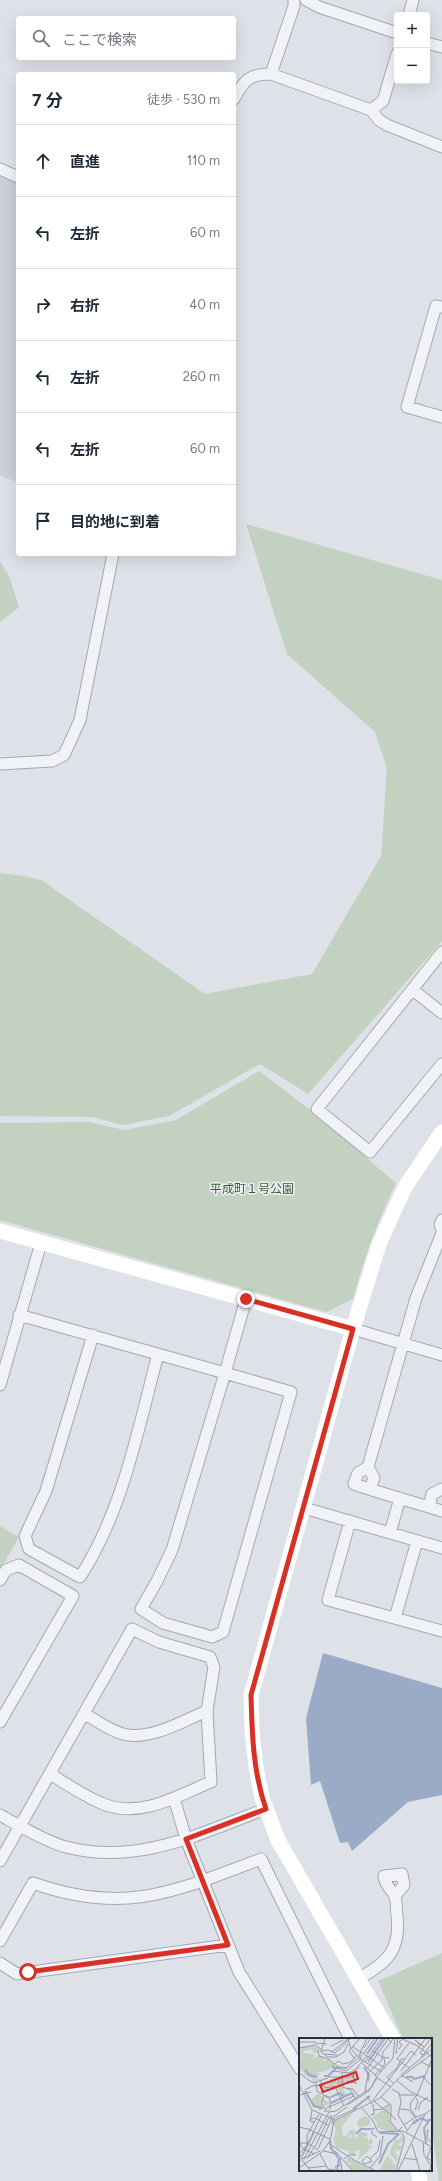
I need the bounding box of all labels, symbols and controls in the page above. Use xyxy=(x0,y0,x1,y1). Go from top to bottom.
map controls xyxy=(394,12,430,84)
button: + xyxy=(394,12,430,48)
search box xyxy=(16,16,236,60)
icon: search xyxy=(30,27,52,49)
text: ここで検索 xyxy=(62,31,137,49)
button: − xyxy=(394,48,430,84)
text: 7 分 xyxy=(32,90,63,110)
text: 徒歩 · 530 m xyxy=(147,92,220,107)
icon: ahead xyxy=(32,150,54,172)
text: 直進 xyxy=(70,153,100,171)
text: 110 m xyxy=(187,153,220,168)
icon: left xyxy=(32,222,54,244)
text: 左折 xyxy=(70,225,100,243)
text: 60 m xyxy=(190,225,220,240)
icon: right xyxy=(32,294,54,316)
text: 右折 xyxy=(70,297,100,315)
text: 40 m xyxy=(189,297,220,312)
icon: left xyxy=(32,366,54,388)
text: 左折 xyxy=(70,369,100,387)
text: 260 m xyxy=(183,369,220,384)
icon: left xyxy=(32,438,54,460)
text: 左折 xyxy=(70,441,100,459)
text: 60 m xyxy=(190,441,220,456)
icon: arrive xyxy=(32,510,54,532)
text: 目的地に到着 xyxy=(70,513,160,531)
park label: 平成町１号公園 xyxy=(210,1182,294,1196)
route end xyxy=(237,1290,255,1308)
route start xyxy=(19,1963,37,1981)
inset map xyxy=(299,2038,432,2171)

